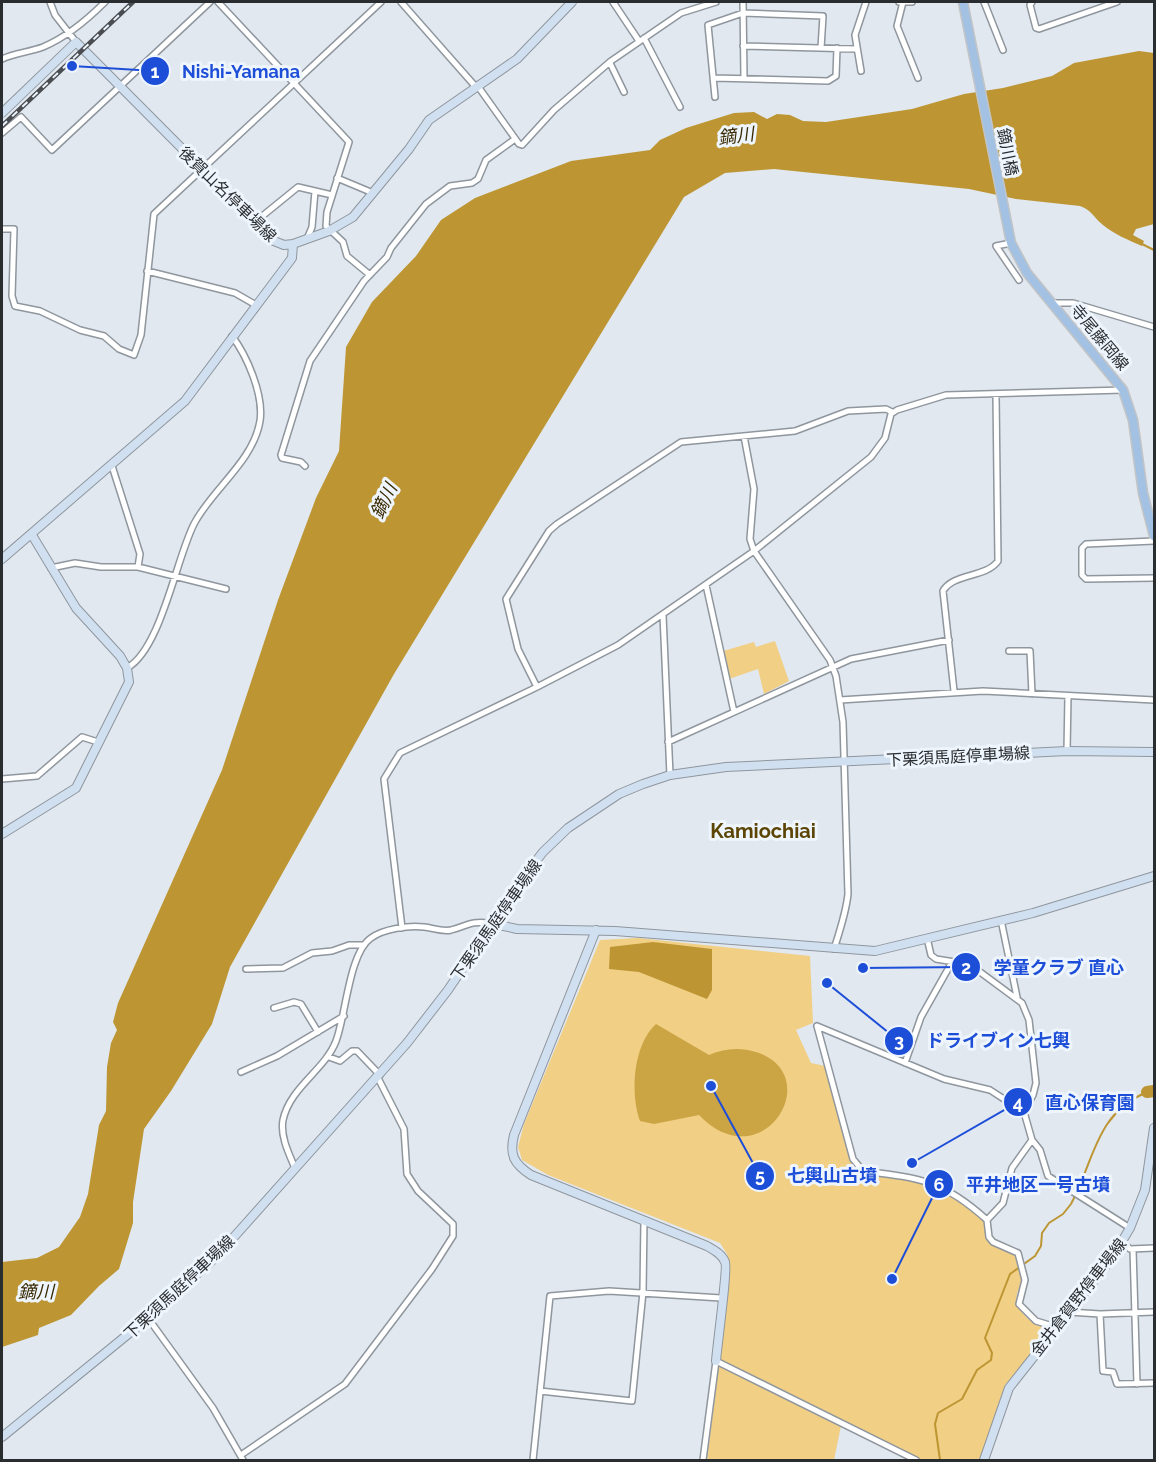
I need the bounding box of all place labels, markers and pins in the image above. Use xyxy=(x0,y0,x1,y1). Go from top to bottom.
callout: Nishi-Yamana xyxy=(140,53,312,89)
callout: 学童クラブ 直心 xyxy=(951,949,1136,985)
callout: ドライブイン七輿 xyxy=(884,1023,1082,1059)
callout: 直心保育園 xyxy=(1003,1084,1147,1120)
callout: 七輿山古墳 xyxy=(745,1158,889,1194)
callout: 平井地区一号古墳 xyxy=(924,1166,1122,1202)

